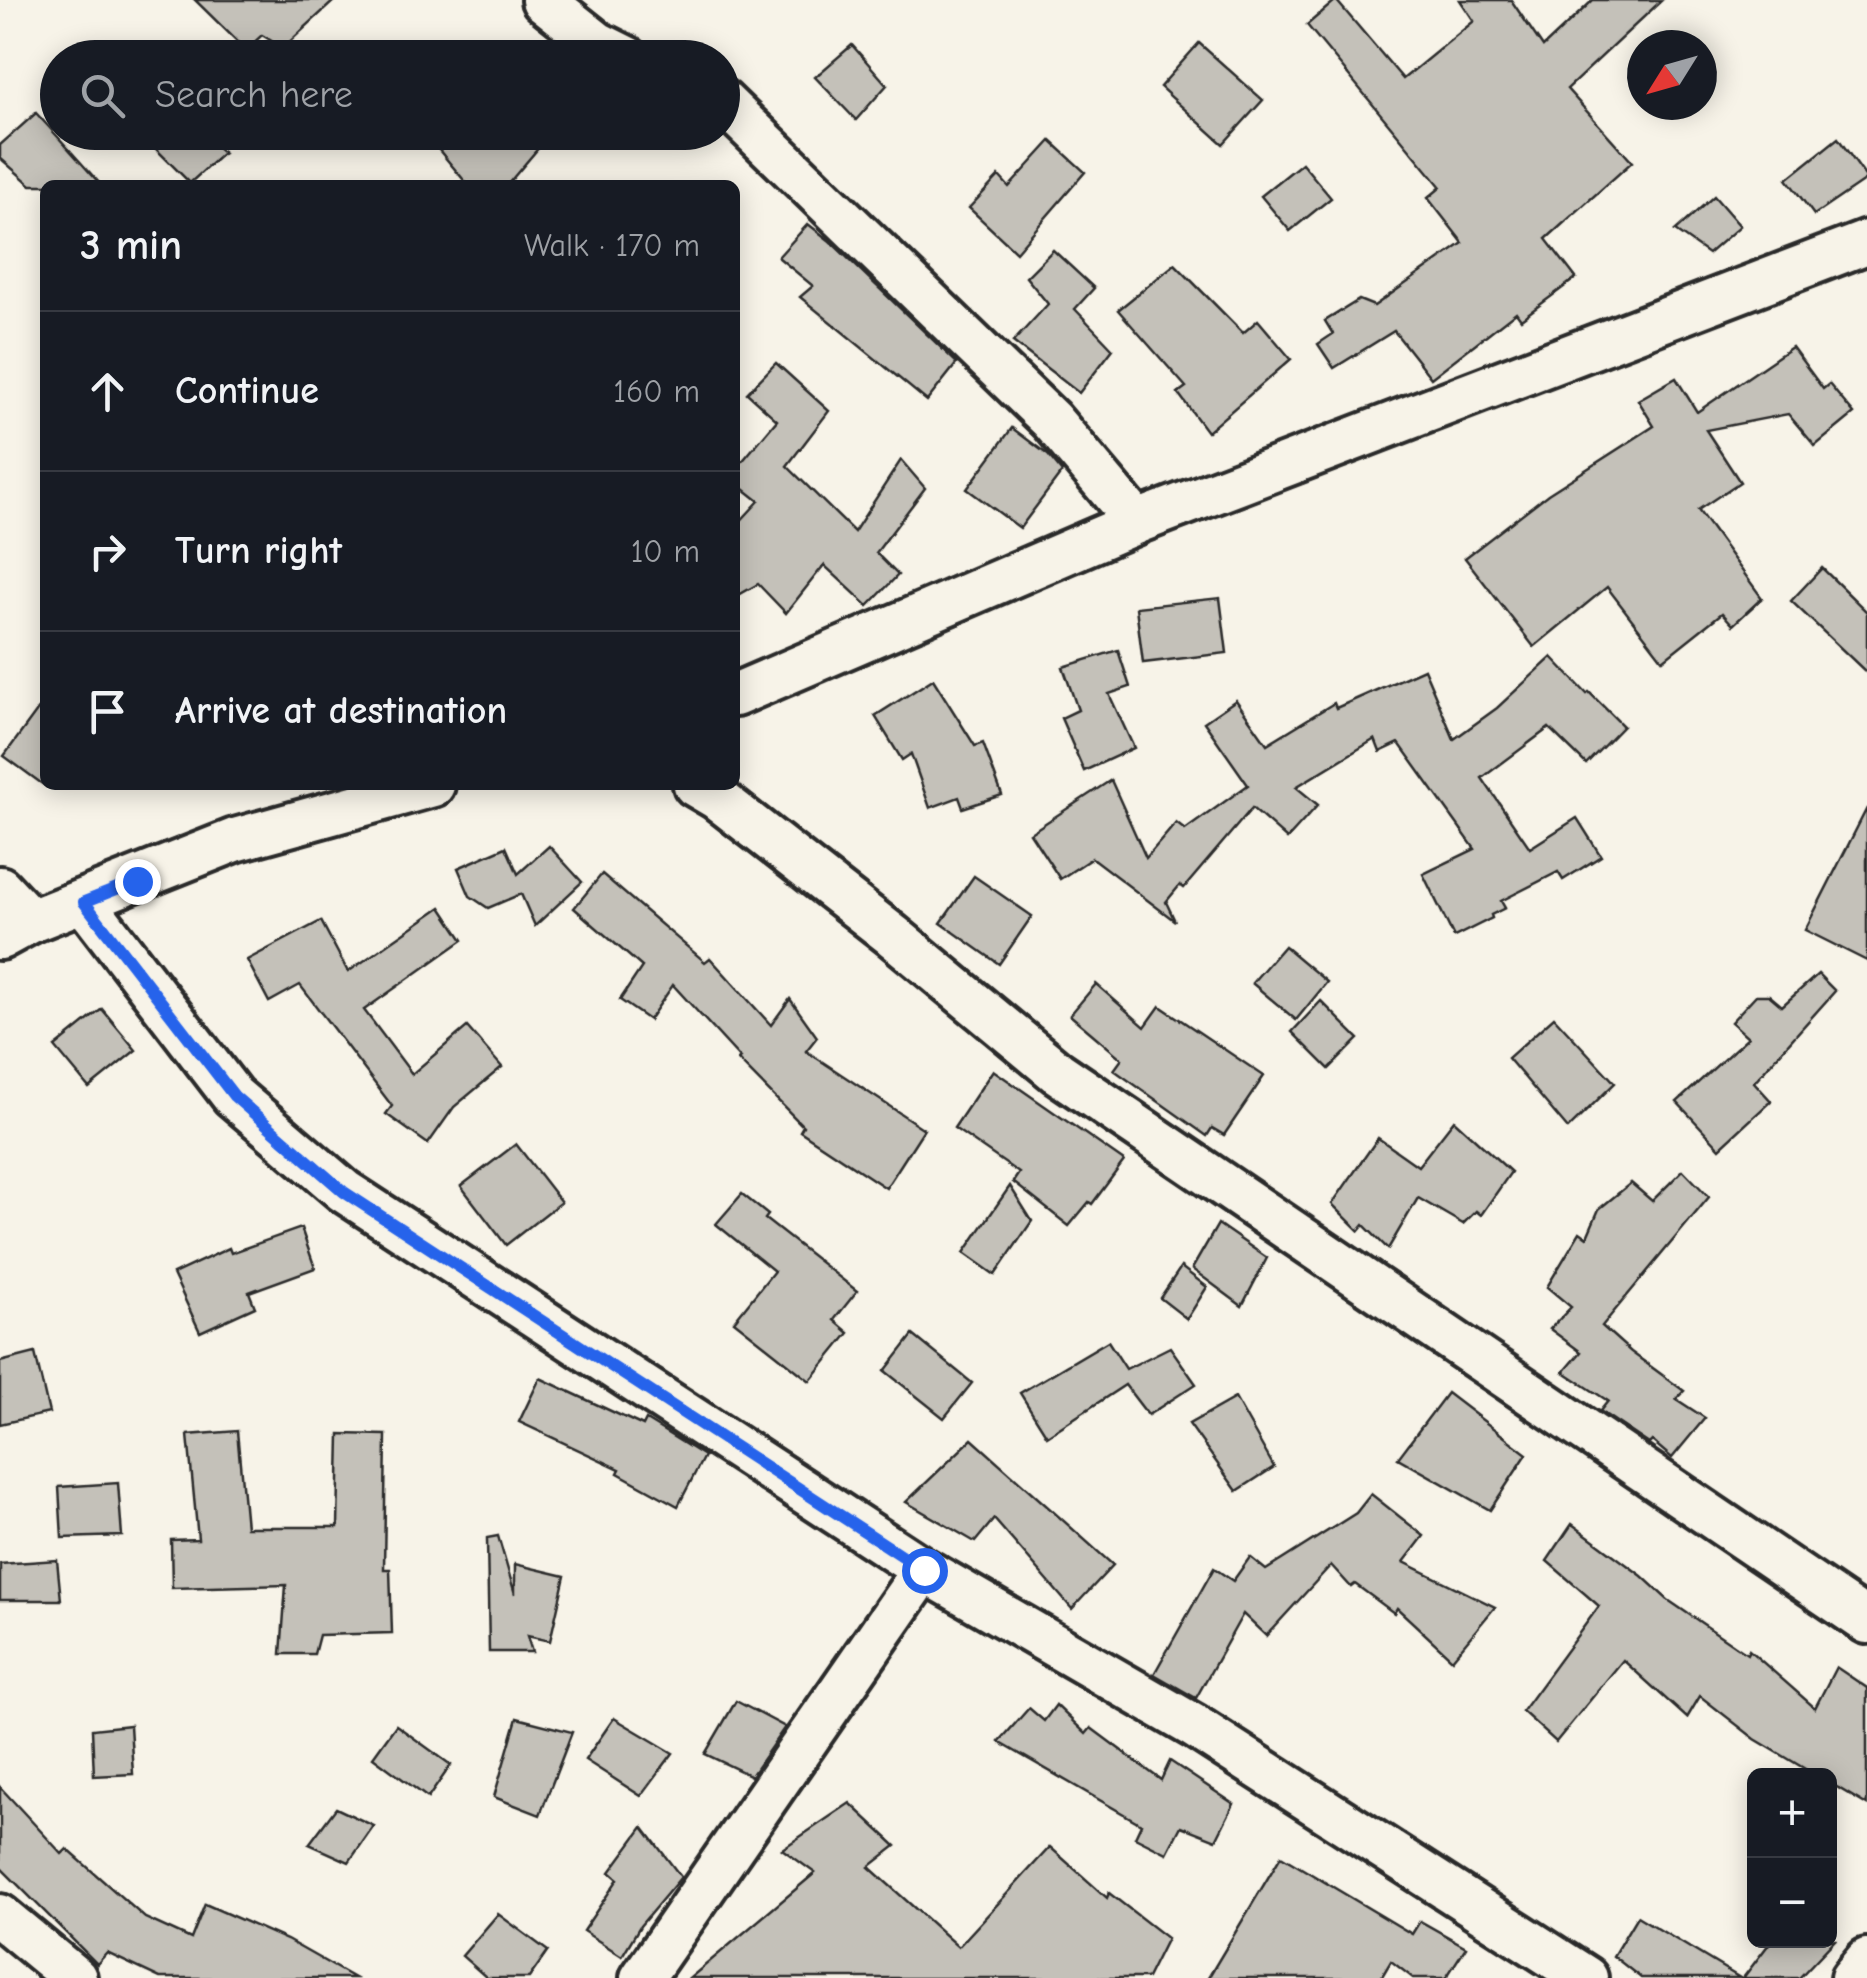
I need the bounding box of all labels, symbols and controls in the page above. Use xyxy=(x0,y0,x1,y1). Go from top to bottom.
north arrow xyxy=(1627,30,1717,120)
search box xyxy=(40,40,740,150)
icon: search xyxy=(75,68,130,123)
text: Search here xyxy=(155,73,353,117)
text: 3 min xyxy=(80,221,182,270)
text: Walk · 170 m xyxy=(524,227,700,264)
icon: ahead xyxy=(80,364,135,419)
text: Continue xyxy=(175,369,319,413)
text: 160 m xyxy=(613,373,700,410)
icon: right xyxy=(80,524,135,579)
text: Turn right xyxy=(175,529,342,573)
text: 10 m xyxy=(631,533,700,570)
icon: arrive xyxy=(80,684,135,739)
text: Arrive at destination xyxy=(175,689,507,733)
route end xyxy=(115,859,161,905)
route start xyxy=(902,1548,948,1594)
map controls xyxy=(1747,1768,1837,1948)
button: + xyxy=(1747,1768,1837,1858)
button: − xyxy=(1747,1858,1837,1948)

